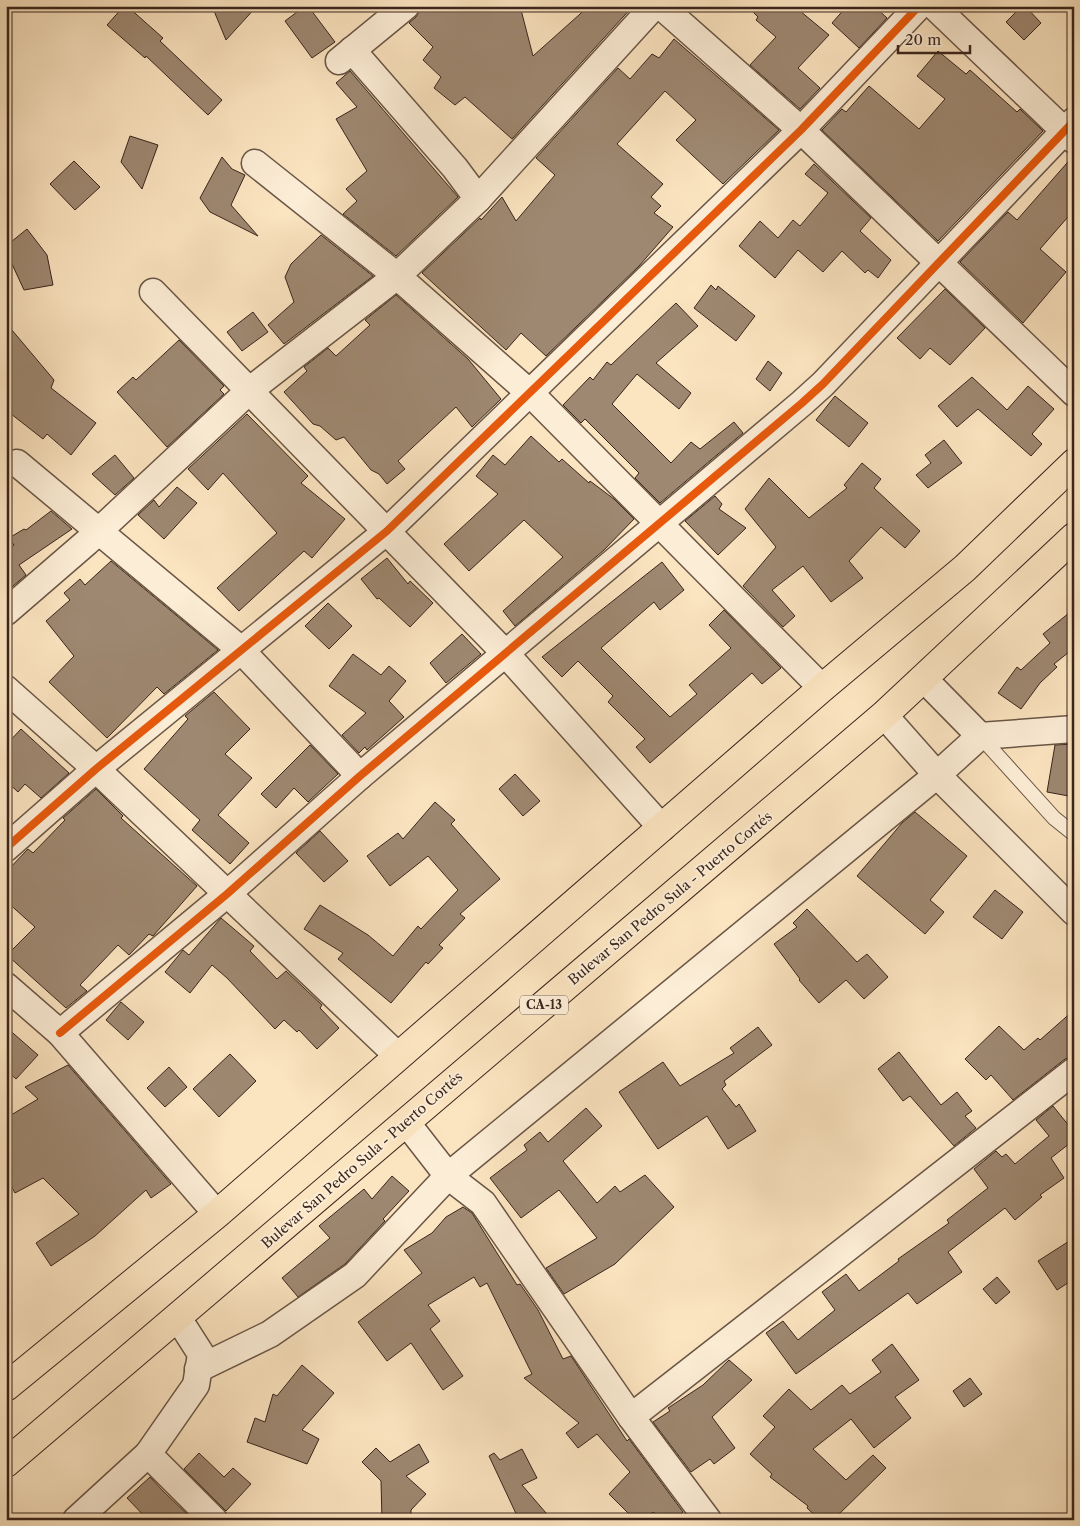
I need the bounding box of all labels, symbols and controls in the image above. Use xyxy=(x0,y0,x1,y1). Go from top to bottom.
scale bar xyxy=(898,22,970,54)
text: 20 m xyxy=(905,30,941,49)
street label: Bulevar San Pedro Sula - Puerto Cortés xyxy=(564,807,776,989)
road number: CA-13 xyxy=(520,996,568,1014)
street label: Bulevar San Pedro Sula - Puerto Cortés xyxy=(258,1068,466,1252)

